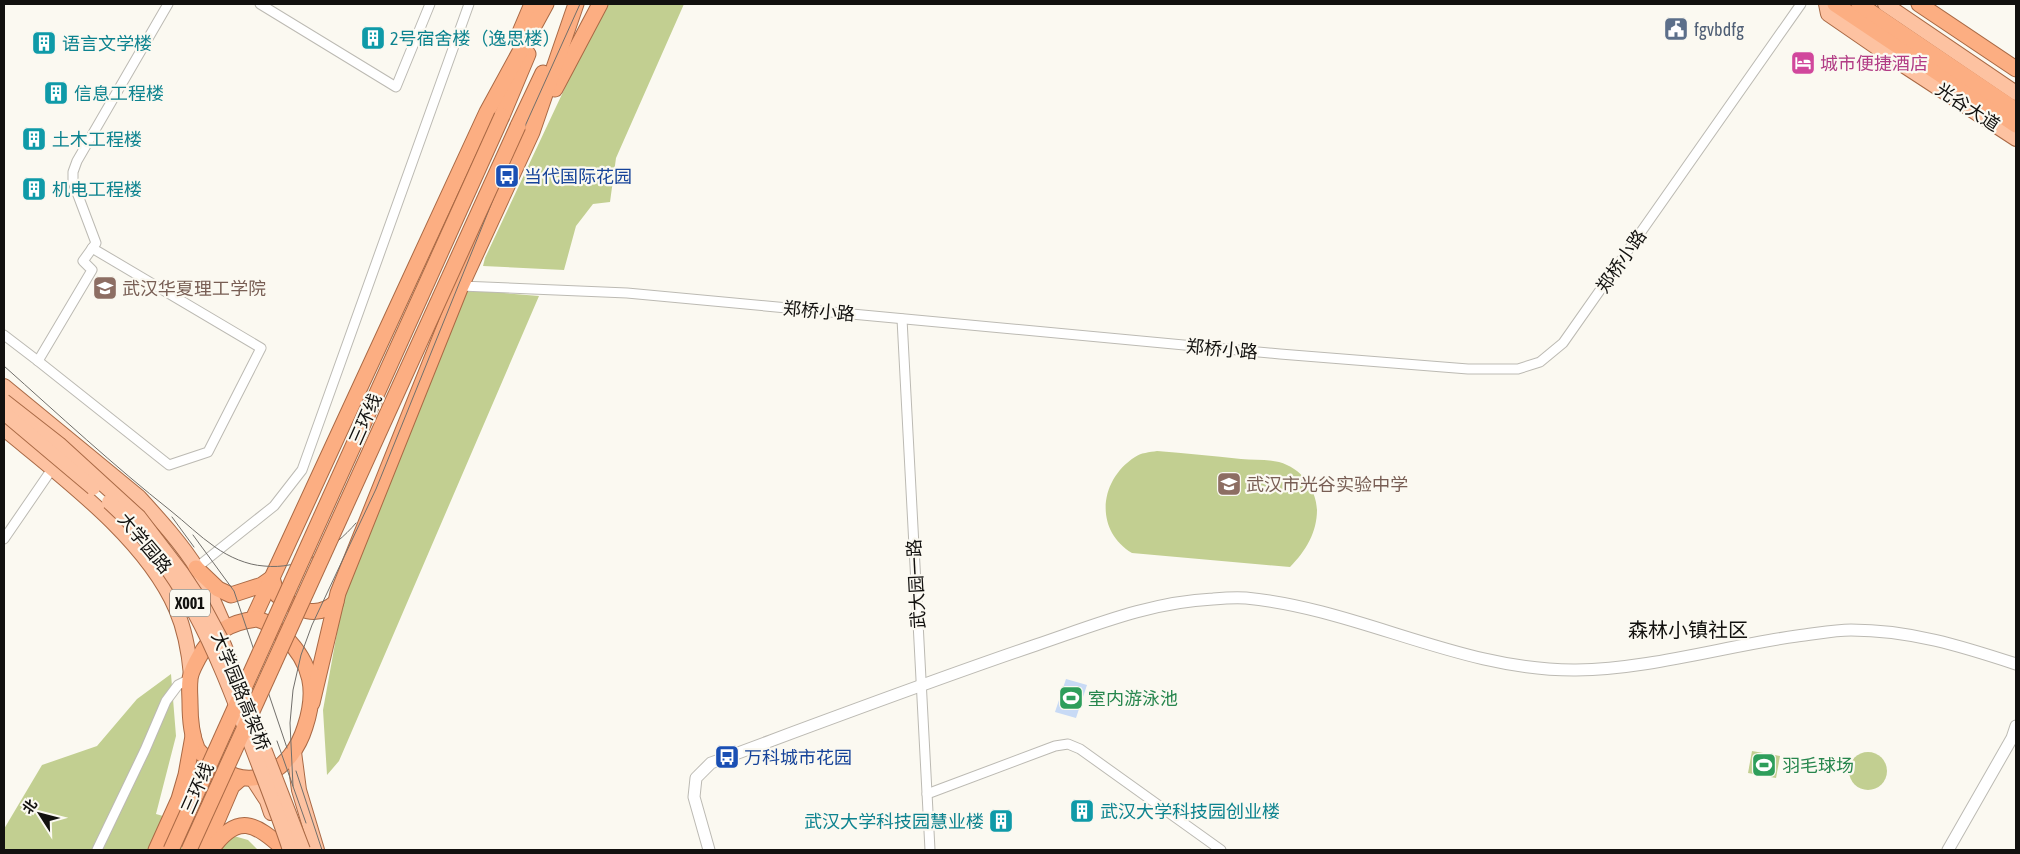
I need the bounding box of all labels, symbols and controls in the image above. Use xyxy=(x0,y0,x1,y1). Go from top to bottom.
public building icon: fgvbdfg xyxy=(1663,16,1689,42)
place label: fgvbdfg xyxy=(1694,19,1744,40)
building icon: 2号宿舍楼（逸思楼） xyxy=(360,25,386,51)
place label: 2号宿舍楼（逸思楼） xyxy=(390,28,560,49)
building icon: 语言文学楼 xyxy=(31,30,57,56)
place label: 语言文学楼 xyxy=(62,33,152,54)
hotel icon: 城市便捷酒店 xyxy=(1790,50,1816,76)
place label: 城市便捷酒店 xyxy=(1820,53,1928,74)
street label: 光谷大道 xyxy=(1932,79,2004,135)
building icon: 信息工程楼 xyxy=(43,80,69,106)
place label: 信息工程楼 xyxy=(74,83,164,104)
building icon: 土木工程楼 xyxy=(21,126,47,152)
place label: 土木工程楼 xyxy=(52,129,142,150)
bus stop icon: 当代国际花园 xyxy=(494,163,520,189)
place label: 当代国际花园 xyxy=(524,166,632,187)
building icon: 机电工程楼 xyxy=(21,176,47,202)
place label: 机电工程楼 xyxy=(52,179,142,200)
street label: 郑桥小路 xyxy=(1592,225,1650,297)
school or university icon: 武汉华夏理工学院 xyxy=(92,275,118,301)
place label: 武汉华夏理工学院 xyxy=(122,278,266,299)
street label: 郑桥小路 xyxy=(782,297,856,325)
street label: 郑桥小路 xyxy=(1185,335,1259,363)
street label: 三环线 xyxy=(344,390,386,448)
school or university icon: 武汉市光谷实验中学 xyxy=(1216,471,1242,497)
place label: 武汉市光谷实验中学 xyxy=(1246,474,1408,495)
street label: 大学园路 xyxy=(114,509,176,577)
street label: 武大园一路 xyxy=(903,539,929,629)
road number: X001 xyxy=(170,590,210,616)
district label: 森林小镇社区 xyxy=(1628,618,1748,641)
street label: 大学园路高架桥 xyxy=(208,629,274,753)
sports icon: 室内游泳池 xyxy=(1058,685,1084,711)
place label: 室内游泳池 xyxy=(1088,688,1178,709)
bus stop icon: 万科城市花园 xyxy=(714,744,740,770)
place label: 万科城市花园 xyxy=(744,747,852,768)
sports icon: 羽毛球场 xyxy=(1751,752,1777,778)
place label: 羽毛球场 xyxy=(1782,755,1854,776)
street label: 三环线 xyxy=(176,759,218,817)
north arrow xyxy=(15,789,65,839)
text: 北 xyxy=(19,796,40,817)
building icon: 武汉大学科技园创业楼 xyxy=(1069,798,1095,824)
place label: 武汉大学科技园创业楼 xyxy=(1100,801,1280,822)
building icon: 武汉大学科技园慧业楼 xyxy=(988,808,1014,834)
place label: 武汉大学科技园慧业楼 xyxy=(804,811,984,832)

